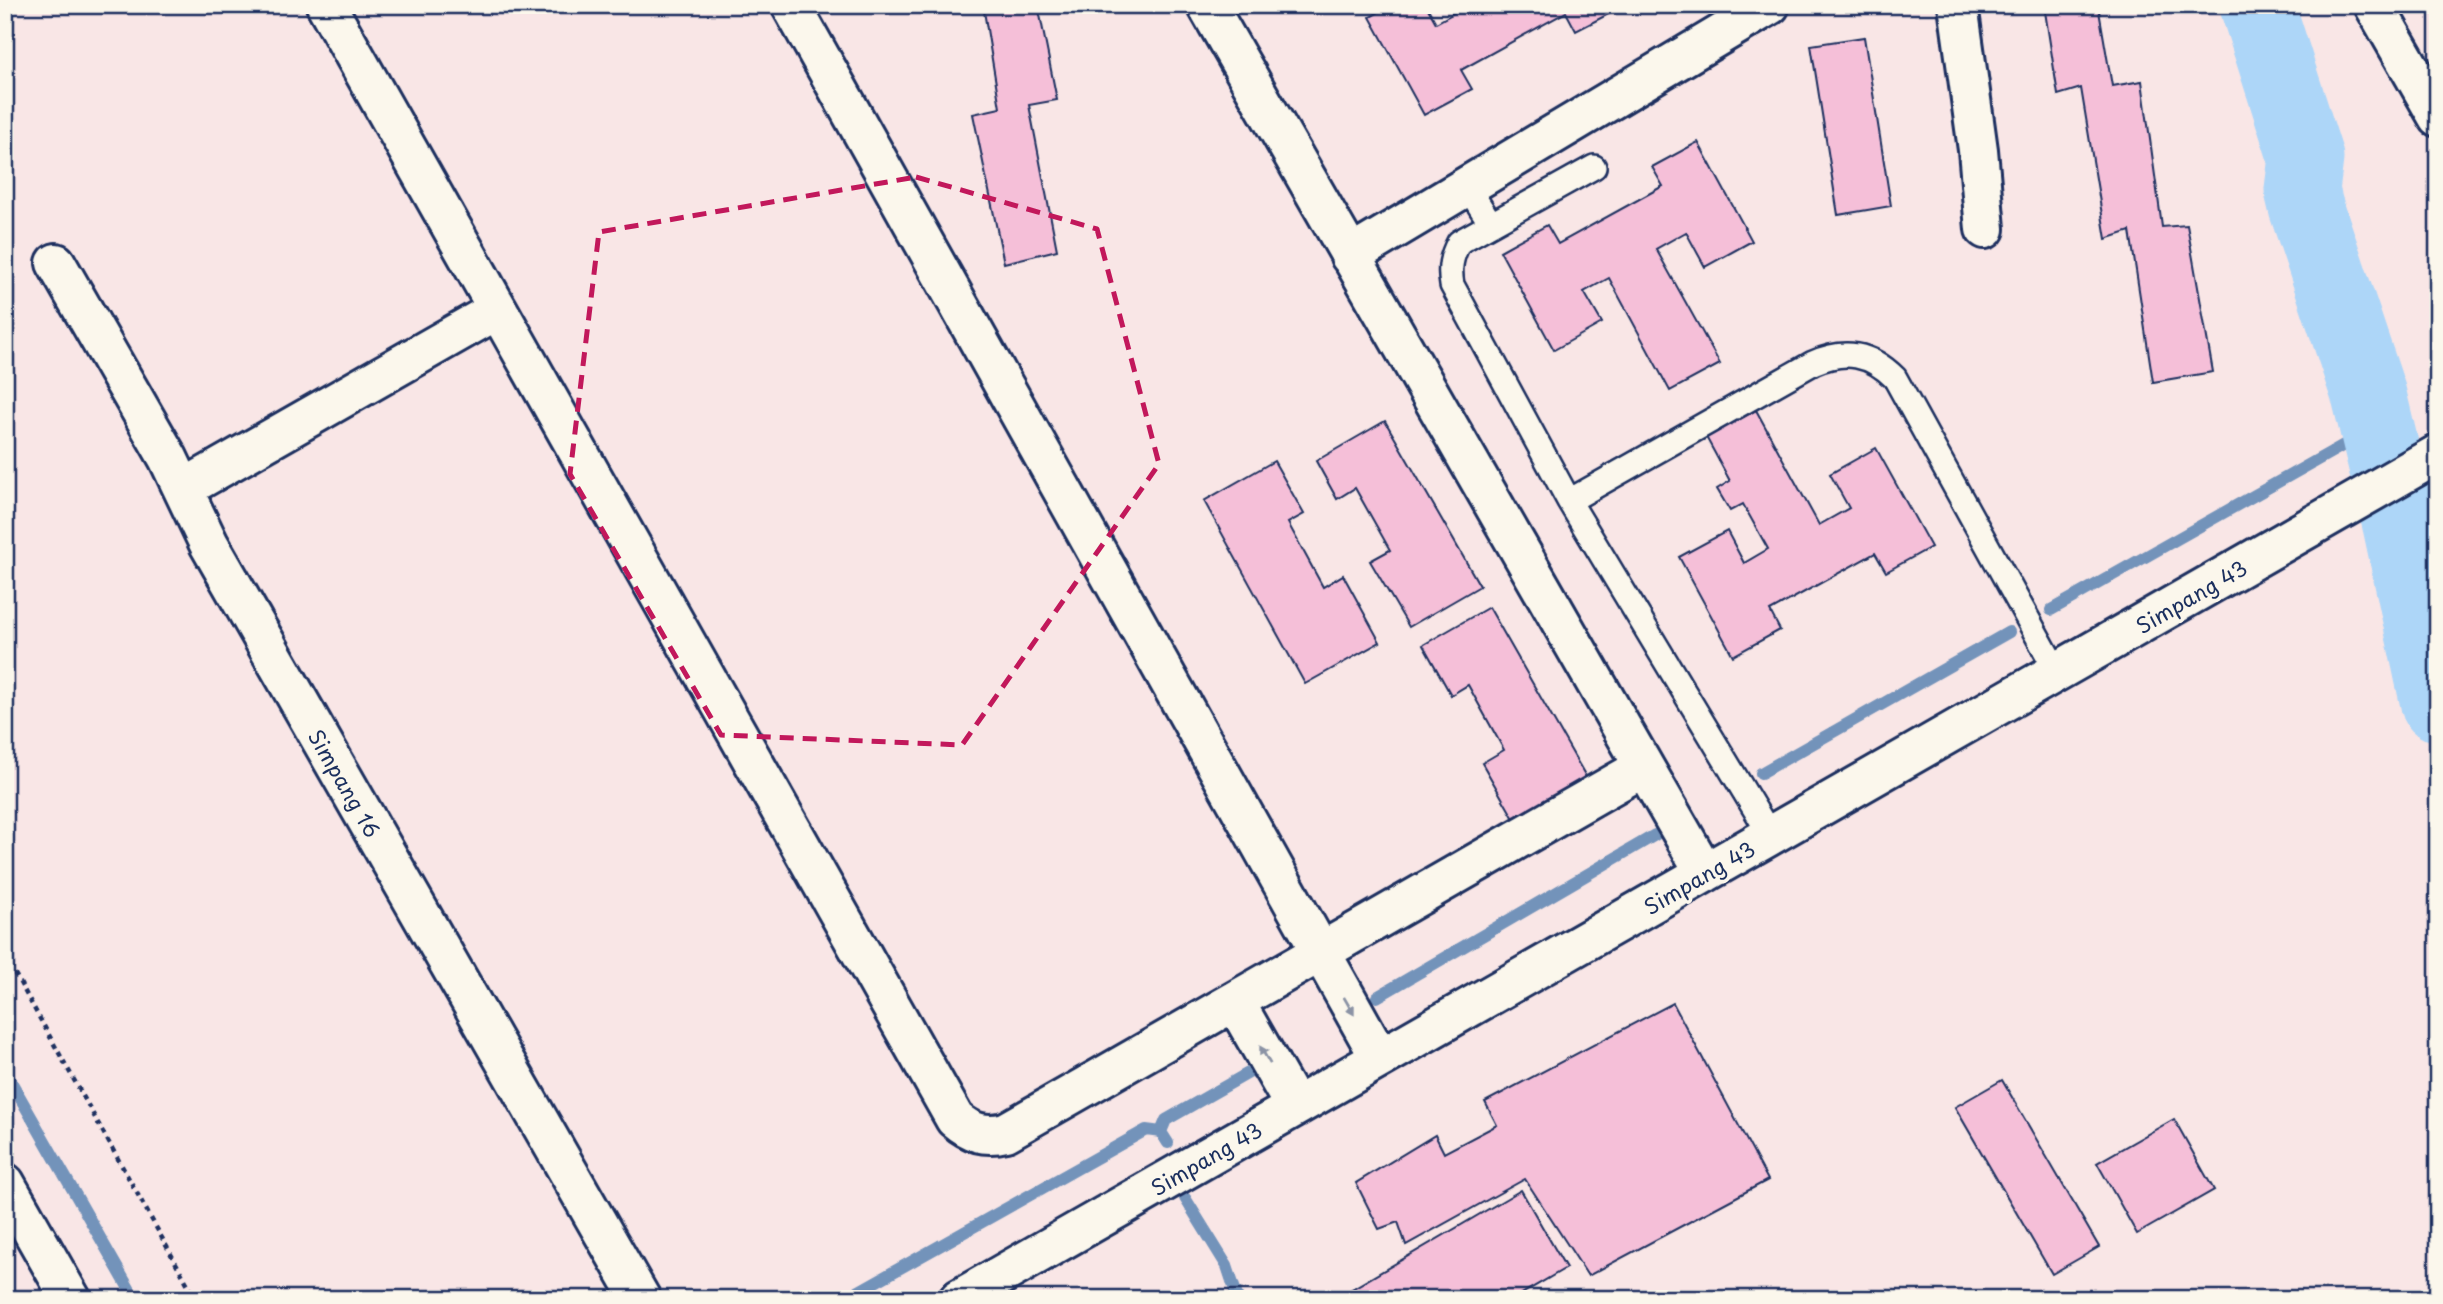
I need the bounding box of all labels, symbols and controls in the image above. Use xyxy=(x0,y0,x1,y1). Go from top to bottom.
street label: Simpang 43 xyxy=(2129,551,2253,641)
street label: Simpang 16 xyxy=(301,723,389,843)
street label: Simpang 43 xyxy=(1637,832,1761,922)
one-way arrow xyxy=(1343,996,1355,1016)
one-way arrow xyxy=(1259,1045,1271,1064)
street label: Simpang 43 xyxy=(1144,1113,1268,1203)

